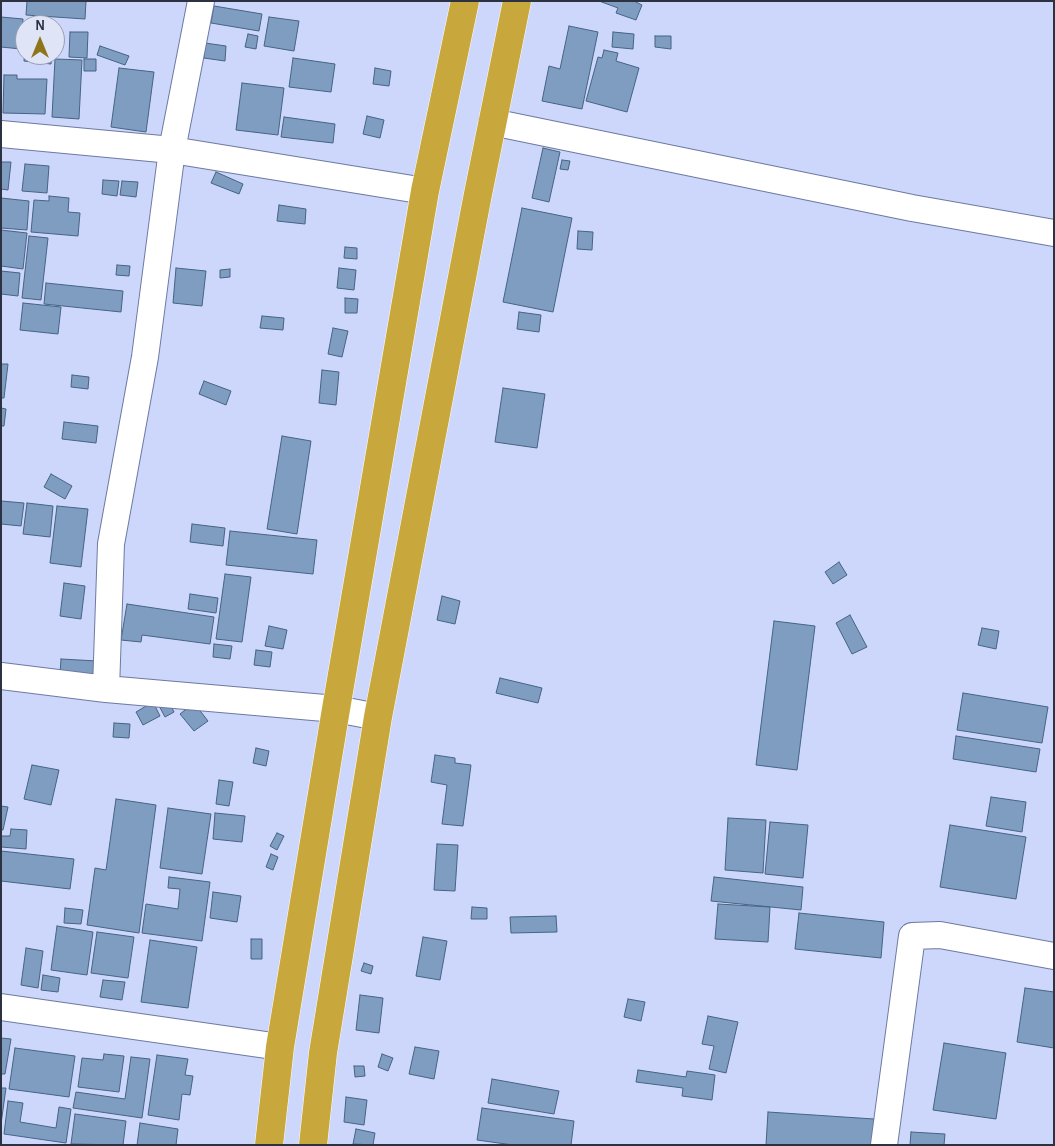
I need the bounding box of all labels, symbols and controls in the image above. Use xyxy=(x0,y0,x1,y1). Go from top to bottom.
north arrow xyxy=(15,15,65,65)
text: N xyxy=(35,19,45,33)

